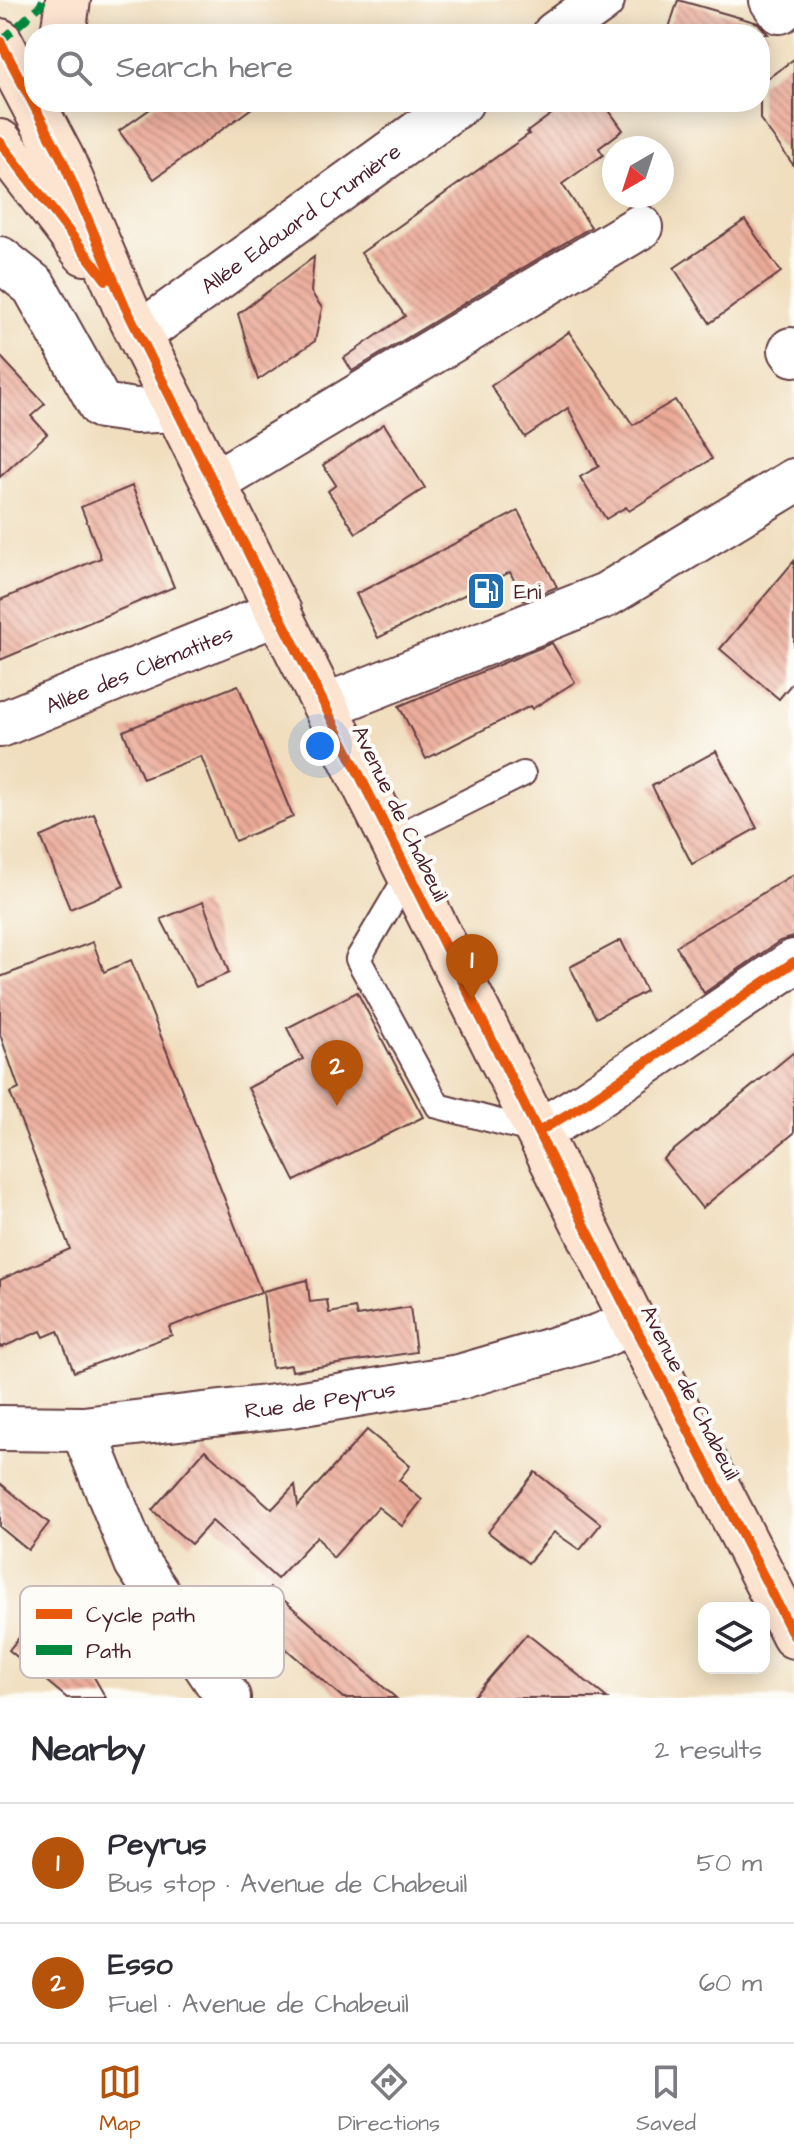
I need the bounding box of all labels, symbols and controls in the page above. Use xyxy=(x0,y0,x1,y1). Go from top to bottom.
search box xyxy=(24,24,770,112)
icon: search xyxy=(52,46,96,90)
text: Search here xyxy=(116,47,293,89)
street label: Allée Edouard Crumière xyxy=(195,136,408,302)
north arrow xyxy=(602,136,674,208)
fuel station icon: Eni xyxy=(465,570,507,612)
place label: Eni xyxy=(514,577,541,608)
street label: Allée des Clématites xyxy=(41,618,238,722)
street label: Avenue de Chabeuil xyxy=(344,721,456,907)
your location xyxy=(300,726,340,766)
pin: 1 xyxy=(446,934,498,1000)
pin: 2 xyxy=(311,1040,363,1106)
street label: Avenue de Chabeuil xyxy=(632,1300,747,1485)
street label: Rue de Peyrus xyxy=(243,1374,398,1427)
legend xyxy=(20,1586,284,1678)
text: Cycle path xyxy=(86,1600,195,1632)
map controls xyxy=(698,1602,770,1674)
button: layers xyxy=(698,1602,770,1674)
text: Path xyxy=(86,1636,131,1667)
text: Nearby xyxy=(32,1726,146,1774)
text: 2 results xyxy=(654,1732,762,1768)
text: Peyrus xyxy=(108,1824,207,1866)
text: 1 xyxy=(56,1845,60,1881)
text: 50 m xyxy=(697,1845,762,1881)
text: Bus stop · Avenue de Chabeuil xyxy=(108,1866,467,1902)
text: Esso xyxy=(108,1944,173,1986)
text: 2 xyxy=(51,1965,65,2001)
text: 60 m xyxy=(699,1965,762,2001)
text: Fuel · Avenue de Chabeuil xyxy=(108,1986,409,2022)
tab: Map xyxy=(98,2060,142,2139)
tab: Directions xyxy=(338,2060,440,2139)
tab: Saved xyxy=(636,2060,696,2139)

